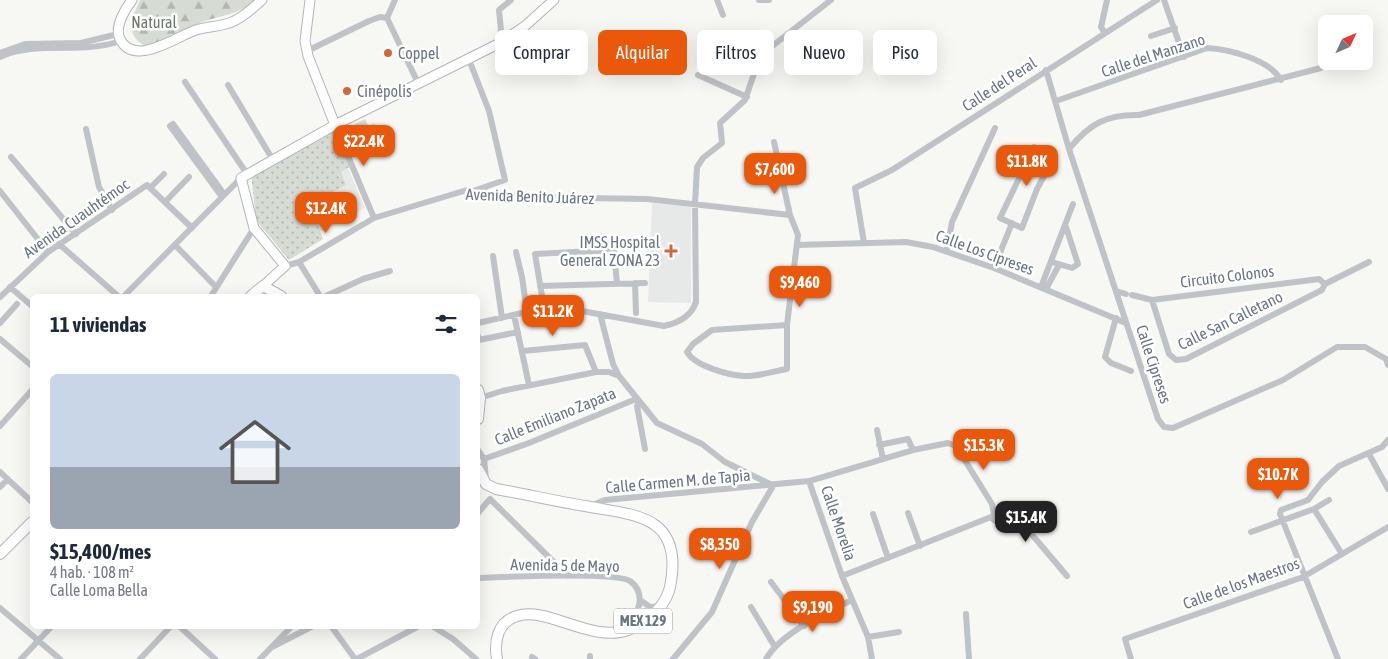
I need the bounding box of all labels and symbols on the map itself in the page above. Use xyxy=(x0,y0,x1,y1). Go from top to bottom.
park label: Natural xyxy=(131,13,177,31)
north arrow xyxy=(1318,15,1372,70)
street label: Calle del Manzano xyxy=(1099,30,1207,80)
place label: Coppel xyxy=(398,44,440,63)
marker: Coppel xyxy=(382,47,394,59)
street label: Calle del Peral xyxy=(959,53,1040,115)
place label: Cinépolis xyxy=(357,82,412,101)
marker: Cinépolis xyxy=(341,85,353,97)
pin: $22.4K xyxy=(323,124,405,167)
pin: $11.8K xyxy=(986,144,1068,187)
pin: $7,600 xyxy=(734,152,816,195)
street label: Avenida Cuauhtémoc xyxy=(20,175,132,261)
street label: Avenida Benito Juárez xyxy=(465,185,595,207)
pin: $12.4K xyxy=(285,192,367,234)
street label: Calle Los Cipreses xyxy=(933,226,1037,279)
place label: IMSS Hospital General ZONA 23 xyxy=(560,233,661,269)
marker: IMSS Hospital General ZONA 23 xyxy=(664,244,678,258)
street label: Circuito Colonos xyxy=(1179,261,1275,291)
pin: $9,460 xyxy=(759,266,841,308)
street label: Calle San Calletano xyxy=(1175,287,1285,353)
pin: $11.2K xyxy=(512,294,594,337)
street label: Calle Cipreses xyxy=(1132,322,1175,406)
street label: Calle Emiliano Zapata xyxy=(492,383,619,449)
pin: $15.3K xyxy=(943,428,1025,471)
pin: $10.7K xyxy=(1237,458,1319,500)
street label: Calle Carmen M. de Tapia xyxy=(605,466,751,497)
street label: Calle Morelia xyxy=(818,483,860,563)
pin: $15.4K xyxy=(985,500,1067,543)
pin: $8,350 xyxy=(679,528,761,570)
street label: Calle de los Maestros xyxy=(1180,553,1302,612)
street label: Avenida 5 de Mayo xyxy=(510,555,620,576)
pin: $9,190 xyxy=(772,590,854,633)
road number: MEX 129 xyxy=(614,608,672,634)

